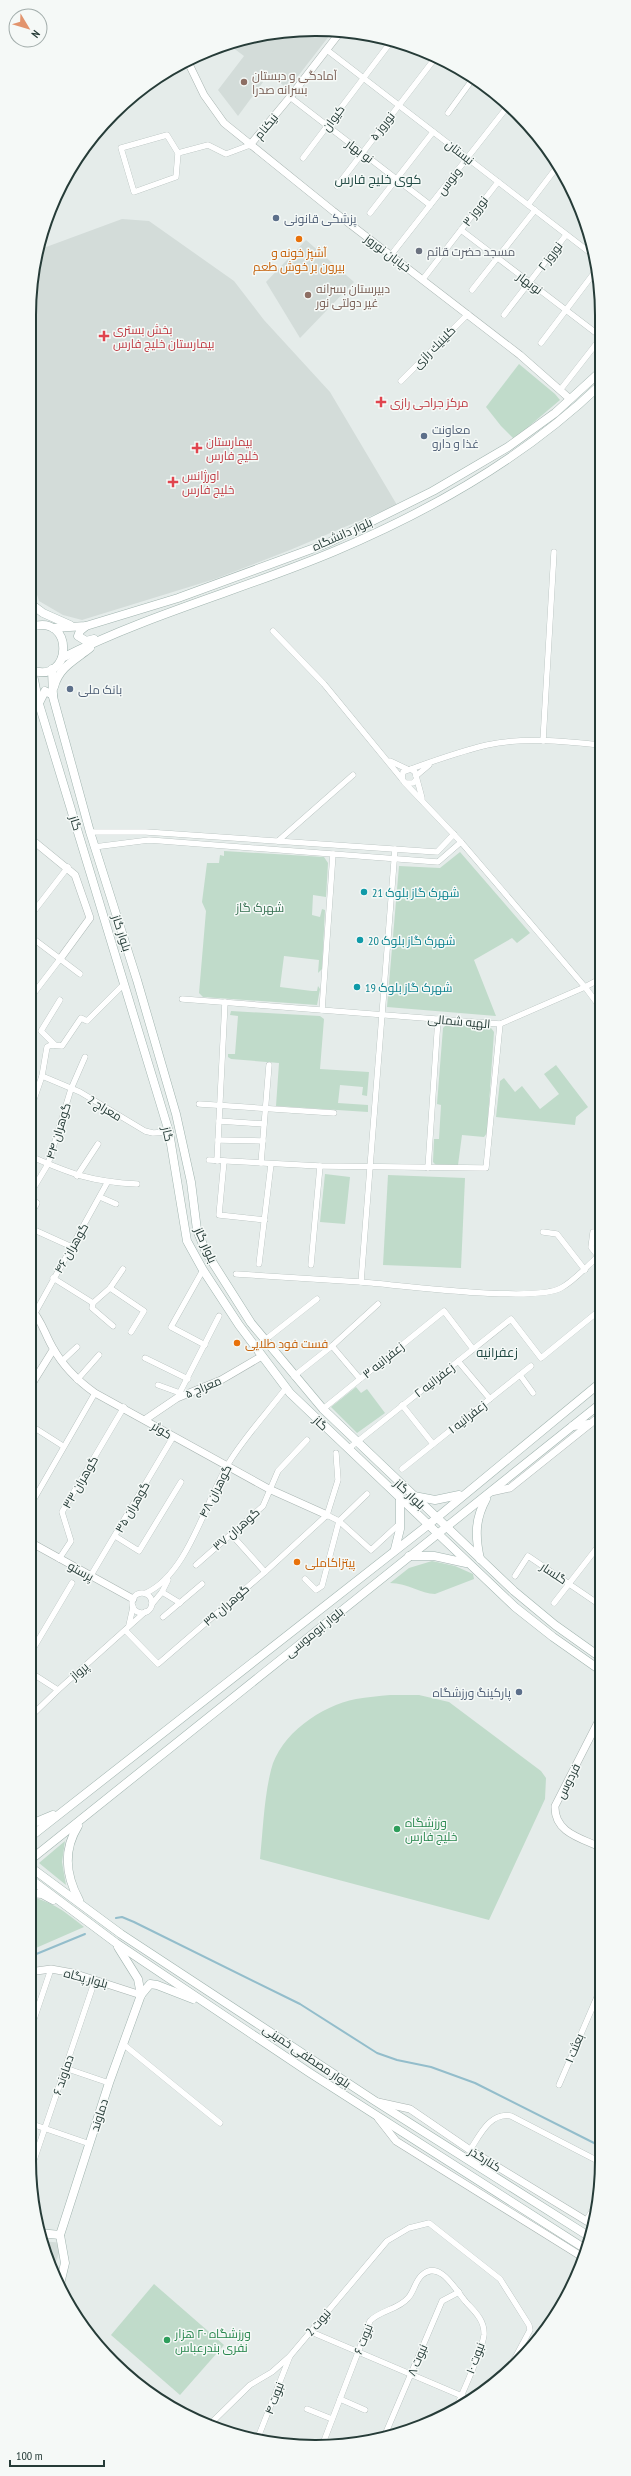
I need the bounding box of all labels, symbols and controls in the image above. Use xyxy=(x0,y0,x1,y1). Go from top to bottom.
north arrow xyxy=(8,8,48,48)
text: N xyxy=(29,28,43,41)
place label: آمادگی و دبستان بسرانه صدرا xyxy=(252,68,338,97)
marker: آمادگی و دبستان بسرانه صدرا xyxy=(239,77,249,87)
street label: کیوان xyxy=(318,102,348,134)
street label: نوروز ۵ xyxy=(366,109,398,143)
street label: نیکنام xyxy=(251,110,282,143)
street label: نو بهار xyxy=(343,135,377,166)
street label: نیستان xyxy=(443,136,477,168)
street label: ونوس xyxy=(433,164,465,198)
district label: کوی خلیج فارس xyxy=(335,171,421,188)
street label: نوروز ۳ xyxy=(459,193,491,229)
place label: پزشکی قانونی xyxy=(284,211,357,228)
marker: پزشکی قانونی xyxy=(271,213,281,223)
street label: خیابان نوروز xyxy=(361,230,414,275)
marker: آشپز خونه و بیرون بر خوش طعم xyxy=(294,234,304,244)
street label: نوروز ۲ xyxy=(534,239,566,273)
place label: مسجد حضرت قائم xyxy=(427,244,515,260)
place label: آشپز خونه و بیرون بر خوش طعم xyxy=(253,245,345,275)
marker: مسجد حضرت قائم xyxy=(414,246,424,256)
street label: نوبهار xyxy=(514,268,546,297)
place label: دبیرستان بسرانه غیر دولتی نور xyxy=(315,281,390,310)
marker: دبیرستان بسرانه غیر دولتی نور xyxy=(303,290,313,300)
place label: بخش بستری بیمارستان خلیج فارس xyxy=(113,322,215,352)
street label: كلينيك رازی xyxy=(409,322,459,372)
marker: بخش بستری بیمارستان خلیج فارس xyxy=(98,330,110,342)
place label: مرکز جراحی رازی xyxy=(390,395,469,410)
marker: مرکز جراحی رازی xyxy=(375,396,387,408)
place label: معاونت غذا و دارو xyxy=(432,422,479,451)
marker: معاونت غذا و دارو xyxy=(419,431,429,441)
place label: بیمارستان خلیج فارس xyxy=(206,434,258,464)
marker: بیمارستان خلیج فارس xyxy=(191,442,203,454)
place label: اورژانس خلیج فارس xyxy=(182,468,234,498)
marker: اورژانس خلیج فارس xyxy=(167,476,179,488)
street label: بلوار دانشگاه xyxy=(310,514,374,554)
place label: بانک ملی xyxy=(78,682,122,697)
marker: بانک ملی xyxy=(65,684,75,694)
street label: گاز xyxy=(66,813,85,832)
place label: شهرک گاز بلوک 21 xyxy=(372,885,459,900)
marker: شهرک گاز بلوک 21 xyxy=(359,887,369,897)
park label: شهرک گاز xyxy=(235,900,284,915)
street label: بلوار گاز xyxy=(109,912,135,953)
place label: شهرک گاز بلوک 20 xyxy=(368,933,455,948)
marker: شهرک گاز بلوک 20 xyxy=(355,935,365,945)
place label: شهرک گاز بلوک 19 xyxy=(365,980,452,995)
marker: شهرک گاز بلوک 19 xyxy=(352,982,362,992)
street label: الهیه شمالی xyxy=(427,1011,491,1031)
street label: معراج 2 xyxy=(85,1092,125,1125)
street label: گوهران ۴۴ xyxy=(42,1101,74,1161)
street label: گاز xyxy=(159,1124,177,1143)
street label: گوهران ۴۶ xyxy=(51,1220,91,1276)
street label: بلوار گاز xyxy=(191,1224,220,1265)
place label: فست فود طلایی xyxy=(245,1336,328,1351)
marker: فست فود طلایی xyxy=(232,1338,242,1348)
street label: زعفرانیه ۳ xyxy=(359,1339,407,1381)
district label: زعفرانیه xyxy=(476,1344,518,1361)
street label: زعفرانیه ۲ xyxy=(411,1360,457,1400)
street label: معراج ۵ xyxy=(182,1373,224,1402)
street label: زعفرانیه ۱ xyxy=(445,1397,489,1437)
street label: گاز xyxy=(310,1412,332,1434)
street label: کوثر xyxy=(148,1417,175,1442)
street label: گوهران ۳۳ xyxy=(59,1453,101,1511)
street label: گوهران ۴۸ xyxy=(195,1462,235,1520)
street label: بلوار گاز xyxy=(391,1475,429,1512)
street label: گوهران ۳۵ xyxy=(111,1479,153,1535)
street label: گوهران ۳۷ xyxy=(209,1504,263,1554)
place label: پیتزاکاملی xyxy=(305,1555,356,1572)
marker: پیتزاکاملی xyxy=(292,1557,302,1567)
street label: پرستو xyxy=(64,1558,97,1586)
street label: گلسار xyxy=(537,1558,570,1587)
street label: گوهران ۳۹ xyxy=(200,1581,252,1629)
street label: بلوار ابوموسی xyxy=(282,1604,346,1660)
street label: پرواز xyxy=(66,1658,93,1685)
place label: پارکینگ ورزشگاه xyxy=(432,1685,512,1702)
marker: پارکینگ ورزشگاه xyxy=(514,1687,524,1697)
street label: فردوس xyxy=(553,1761,583,1801)
place label: ورزشگاه خلیج فارس xyxy=(405,1815,457,1845)
marker: ورزشگاه خلیج فارس xyxy=(392,1824,402,1834)
street label: بلوار پگاه xyxy=(62,1965,110,1993)
street label: بلوار مصطفی خمینی xyxy=(260,2021,354,2091)
street label: بعثت ۱ xyxy=(561,2031,587,2065)
street label: دماوند ۶ xyxy=(49,2053,77,2097)
street label: دماوند xyxy=(87,2097,111,2133)
street label: کنارگذر xyxy=(465,2143,504,2175)
street label: نبوت 2 xyxy=(302,2305,334,2339)
street label: نبوت ۶ xyxy=(350,2322,376,2356)
place label: ورزشگاه ۲۰ هزار نفری بندرعباس xyxy=(174,2326,251,2355)
marker: ورزشگاه ۲۰ هزار نفری بندرعباس xyxy=(162,2335,172,2345)
street label: نبوت ۱۰ xyxy=(462,2340,488,2376)
street label: نبوت ۸ xyxy=(404,2342,430,2378)
street label: نبوت ۴ xyxy=(261,2380,287,2416)
scale bar xyxy=(10,2442,104,2468)
text: 100 m xyxy=(16,2448,43,2463)

